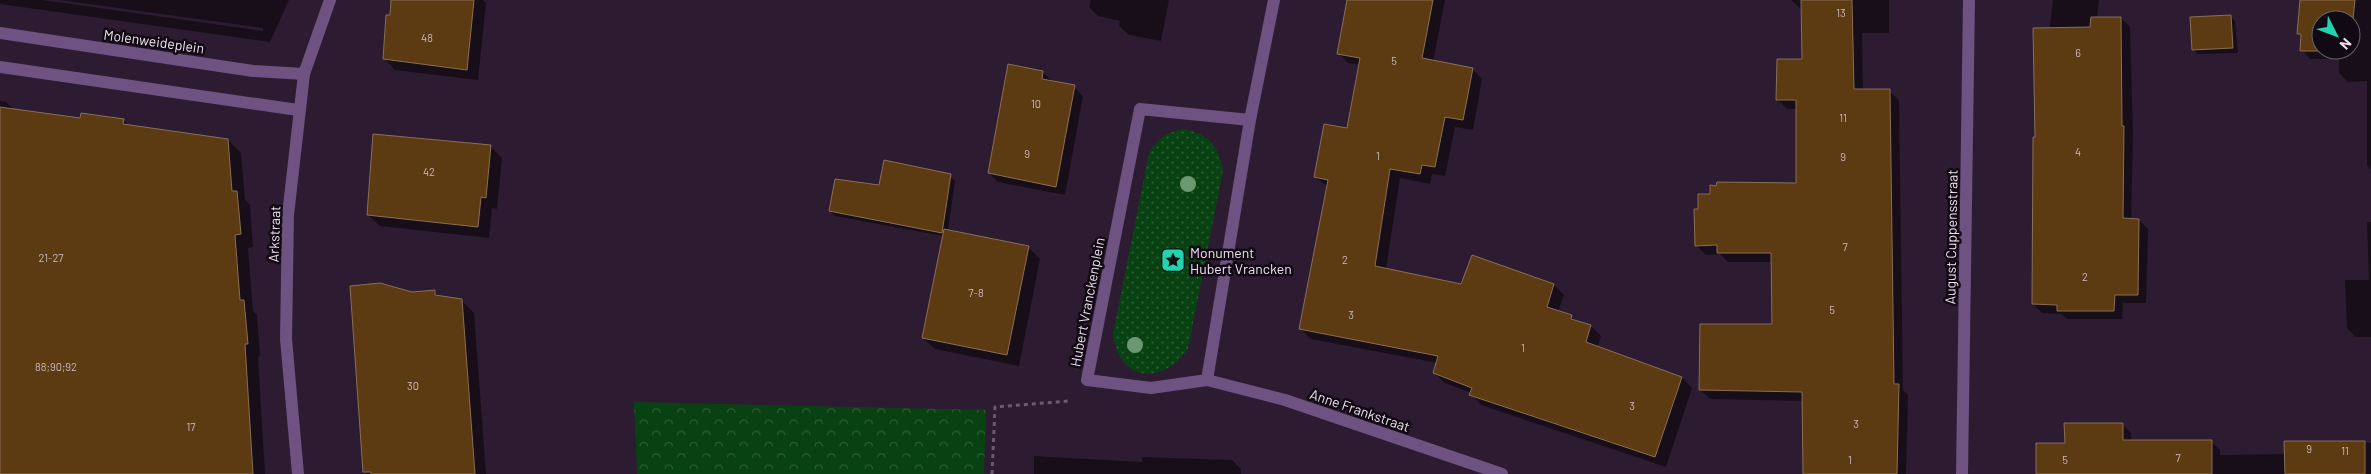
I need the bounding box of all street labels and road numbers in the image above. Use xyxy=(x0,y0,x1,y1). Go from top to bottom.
street label: Molenweideplein xyxy=(103,26,205,56)
street label: August Cuppensstraat xyxy=(1941,169,1961,305)
street label: Arkstraat xyxy=(265,205,283,263)
street label: Hubert Vranckenplein xyxy=(1066,236,1108,368)
street label: Anne Frankstraat xyxy=(1308,385,1412,435)

